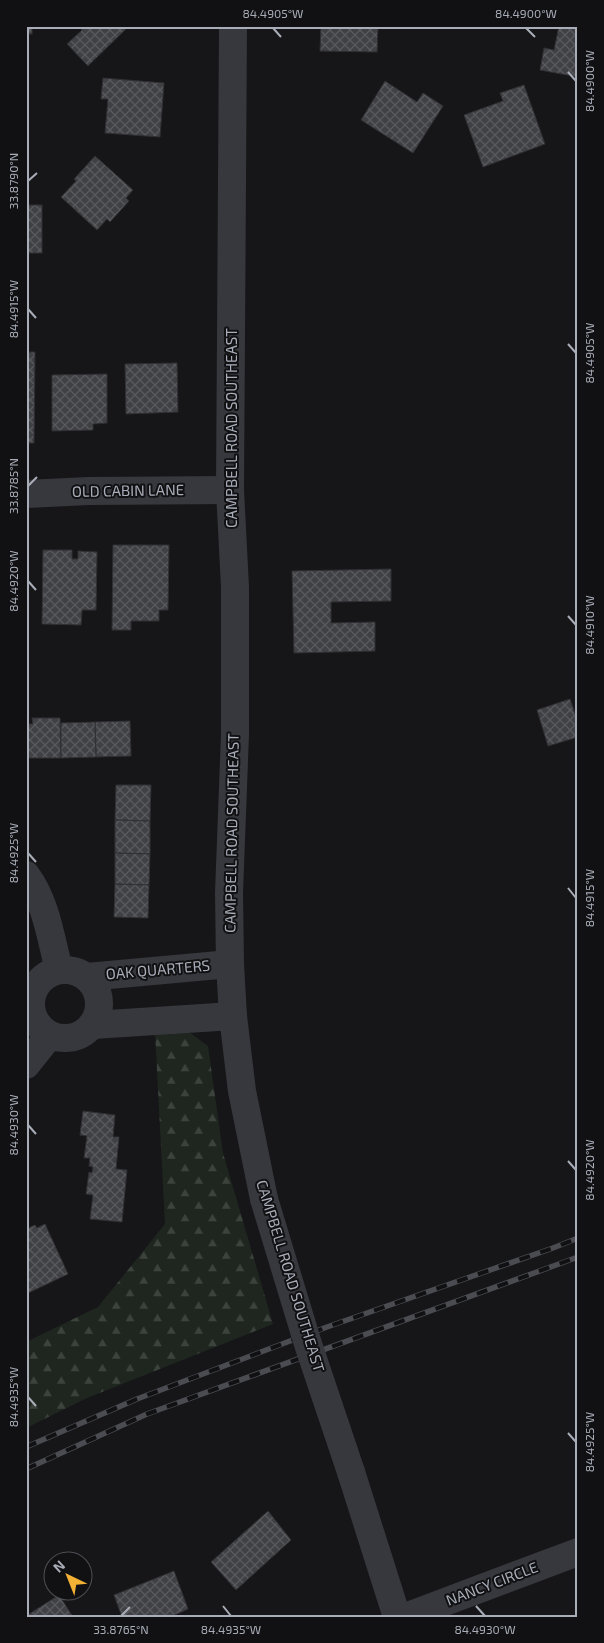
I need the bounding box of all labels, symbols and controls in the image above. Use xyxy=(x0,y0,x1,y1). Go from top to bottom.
text: 84.4905°W xyxy=(243,6,303,20)
text: 84.4900°W xyxy=(495,6,557,20)
text: 84.4900°W xyxy=(582,50,596,112)
text: 33.8790°N xyxy=(6,153,20,209)
text: 84.4915°W xyxy=(6,280,20,338)
text: 84.4905°W xyxy=(582,323,596,383)
street label: CAMPBELL ROAD SOUTHEAST xyxy=(222,328,240,528)
text: 33.8785°N xyxy=(6,458,20,514)
street label: OLD CABIN LANE xyxy=(72,480,184,500)
text: 84.4920°W xyxy=(6,550,20,612)
text: 84.4910°W xyxy=(582,595,596,655)
street label: CAMPBELL ROAD SOUTHEAST xyxy=(220,733,242,933)
text: 84.4925°W xyxy=(6,823,20,883)
text: 84.4915°W xyxy=(582,869,596,927)
street label: OAK QUARTERS xyxy=(105,955,211,984)
text: 84.4930°W xyxy=(6,1094,20,1156)
text: 84.4920°W xyxy=(582,1139,596,1201)
street label: CAMPBELL ROAD SOUTHEAST xyxy=(253,1177,329,1374)
text: 84.4935°W xyxy=(6,1367,20,1427)
text: 84.4925°W xyxy=(582,1412,596,1472)
north arrow xyxy=(42,1550,92,1600)
text: N xyxy=(49,1556,68,1576)
street label: NANCY CIRCLE xyxy=(443,1557,540,1609)
text: 33.8765°N xyxy=(93,1622,149,1636)
text: 84.4935°W xyxy=(201,1622,261,1636)
text: 84.4930°W xyxy=(454,1622,516,1636)

